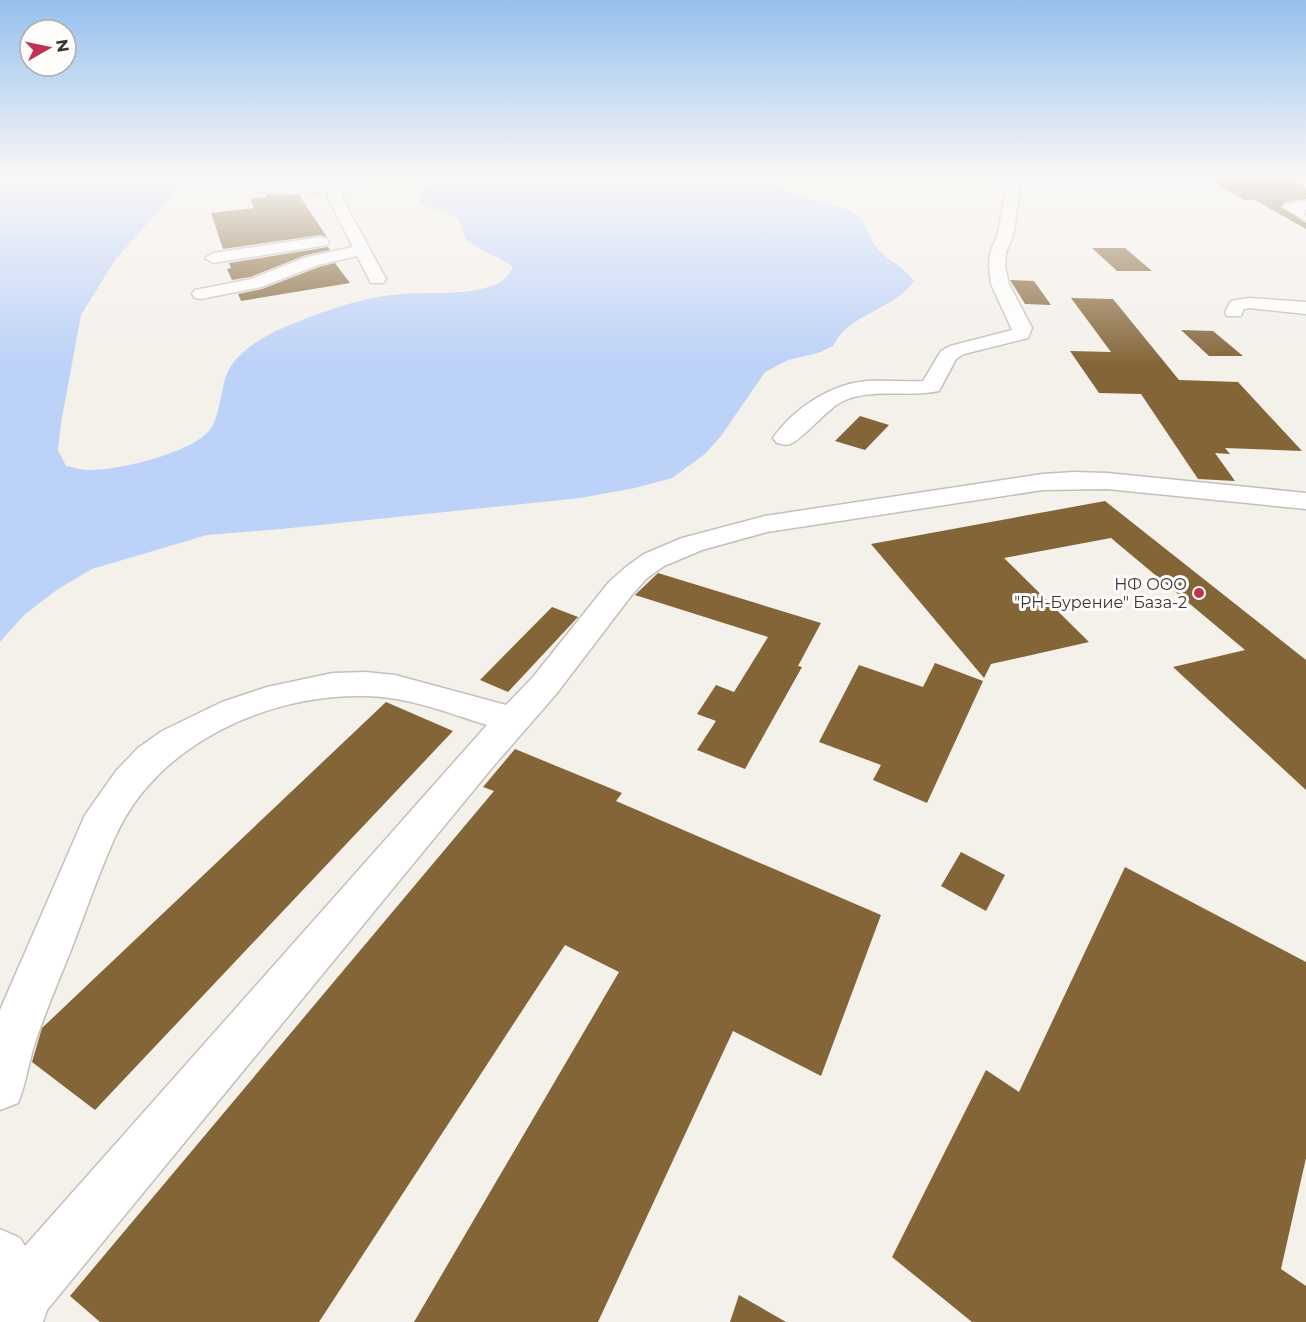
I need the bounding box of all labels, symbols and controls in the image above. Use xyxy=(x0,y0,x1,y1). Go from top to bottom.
north arrow xyxy=(18,18,78,78)
text: N xyxy=(52,38,73,54)
place label: НФ ООО "РН-Бурение" База-2 xyxy=(1014,575,1187,612)
marker: НФ ООО "РН-Бурение" База-2 xyxy=(1192,586,1206,600)

